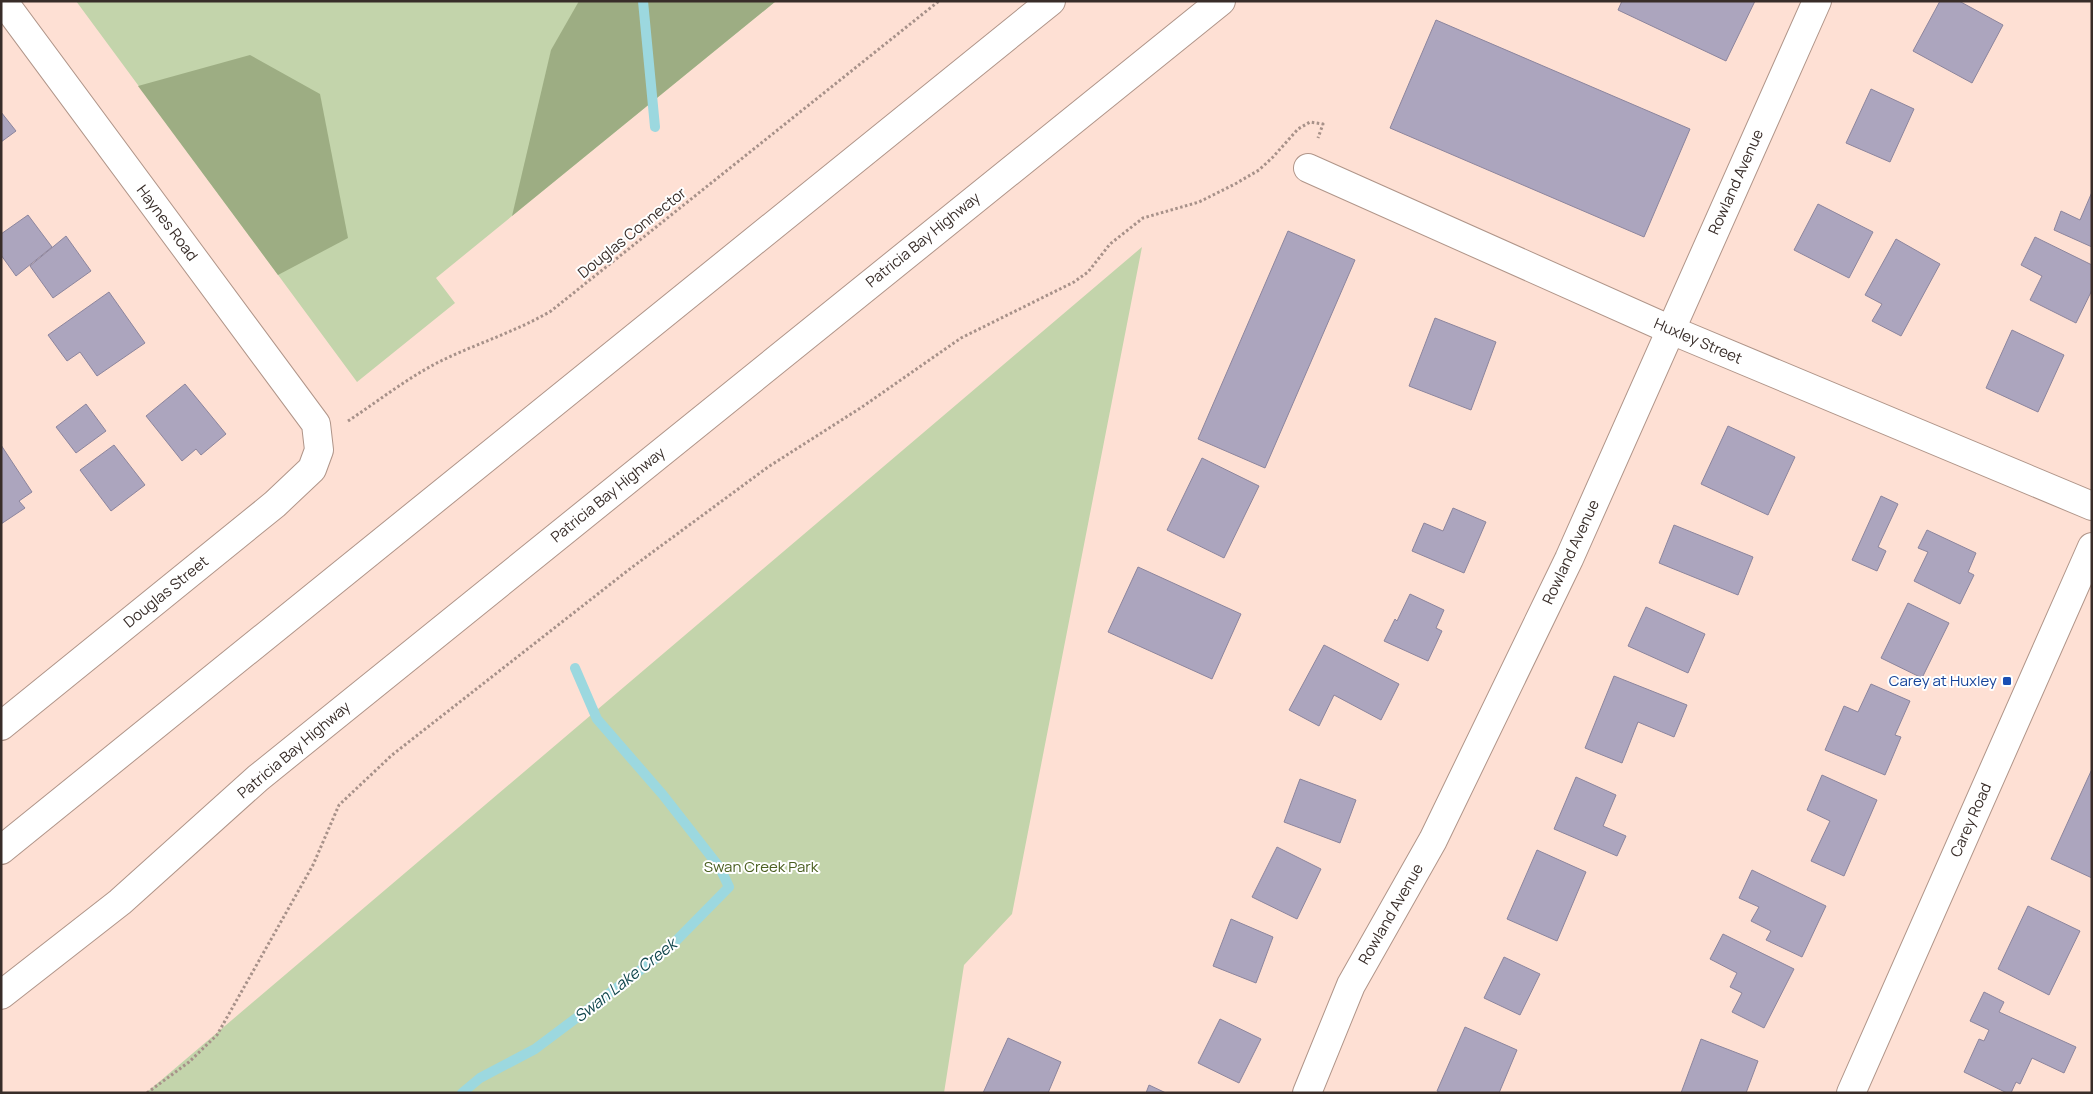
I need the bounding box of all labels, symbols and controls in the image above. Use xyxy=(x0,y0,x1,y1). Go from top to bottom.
street label: Rowland Avenue xyxy=(1703,125,1768,238)
street label: Haynes Road xyxy=(132,180,203,265)
street label: Douglas Connector xyxy=(573,182,691,283)
street label: Patricia Bay Highway xyxy=(861,187,984,292)
street label: Huxley Street xyxy=(1651,312,1746,369)
street label: Patricia Bay Highway xyxy=(546,442,669,547)
street label: Rowland Avenue xyxy=(1537,496,1604,608)
street label: Douglas Street xyxy=(119,551,213,632)
place label: Carey at Huxley xyxy=(1889,670,1997,691)
marker: Carey at Huxley xyxy=(2001,675,2013,687)
street label: Patricia Bay Highway xyxy=(233,696,355,803)
street label: Carey Road xyxy=(1945,779,1996,860)
park label: Swan Creek Park xyxy=(704,856,819,877)
street label: Rowland Avenue xyxy=(1353,859,1428,968)
water label: Swan Lake Creek xyxy=(569,932,682,1027)

